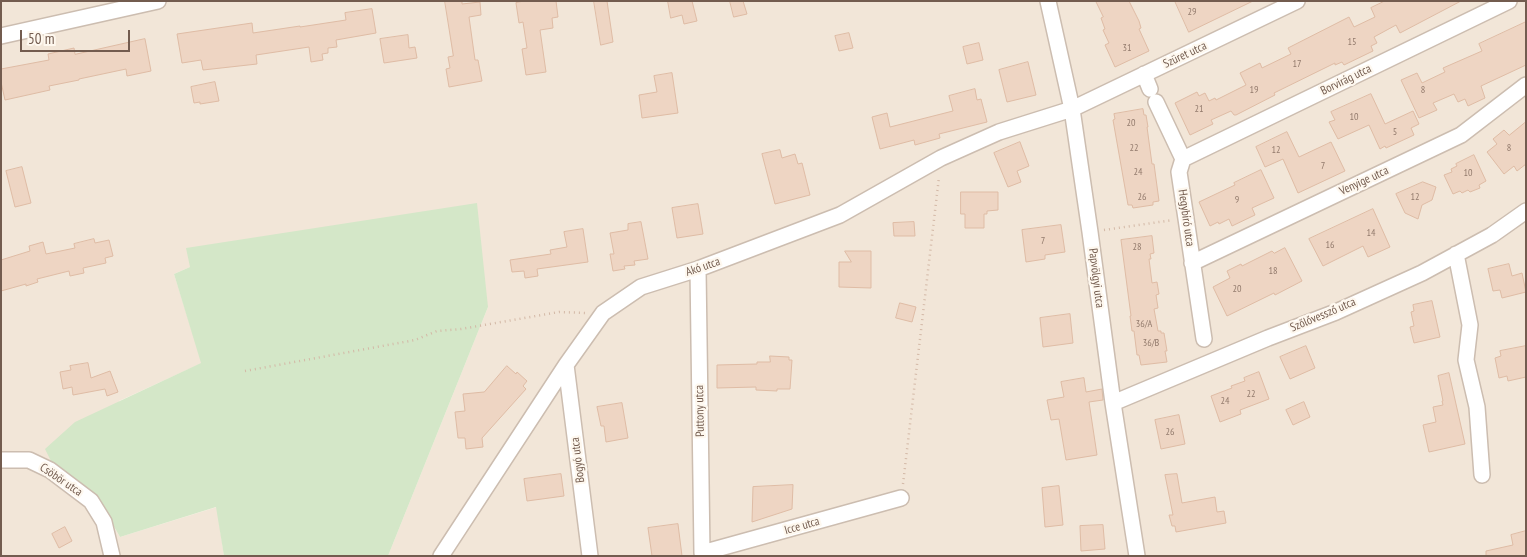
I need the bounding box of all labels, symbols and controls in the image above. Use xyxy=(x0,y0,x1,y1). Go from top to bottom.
house number: 29 xyxy=(1188,6,1196,18)
scale bar xyxy=(22,20,132,52)
text: 50 m xyxy=(28,29,54,48)
house number: 15 xyxy=(1348,36,1356,48)
street label: Szüret utca xyxy=(1161,39,1209,71)
house number: 31 xyxy=(1123,42,1131,54)
house number: 17 xyxy=(1293,58,1301,70)
street label: Borvirág utca xyxy=(1318,62,1374,98)
house number: 19 xyxy=(1250,84,1258,96)
house number: 8 xyxy=(1421,84,1425,96)
house number: 21 xyxy=(1195,103,1203,115)
house number: 10 xyxy=(1350,111,1358,123)
house number: 20 xyxy=(1127,117,1135,129)
house number: 5 xyxy=(1393,126,1397,138)
house number: 22 xyxy=(1130,142,1138,154)
house number: 8 xyxy=(1507,142,1511,154)
house number: 12 xyxy=(1272,144,1280,156)
house number: 7 xyxy=(1321,160,1325,172)
street label: Venyige utca xyxy=(1337,163,1391,199)
house number: 24 xyxy=(1134,166,1142,178)
house number: 10 xyxy=(1464,167,1472,179)
street label: Hegybíró utca xyxy=(1175,189,1197,247)
house number: 26 xyxy=(1138,191,1146,203)
house number: 12 xyxy=(1411,191,1419,203)
house number: 9 xyxy=(1235,194,1239,206)
house number: 14 xyxy=(1367,227,1375,239)
house number: 7 xyxy=(1041,235,1045,247)
house number: 16 xyxy=(1326,239,1334,251)
house number: 28 xyxy=(1133,241,1141,253)
street label: Papvölgyi utca xyxy=(1085,247,1107,309)
street label: Akó utca xyxy=(684,254,722,280)
house number: 18 xyxy=(1269,265,1277,277)
house number: 20 xyxy=(1233,283,1241,295)
street label: Szőlővessző utca xyxy=(1288,295,1358,335)
house number: 36/A xyxy=(1136,318,1152,330)
house number: 36/B xyxy=(1143,337,1159,349)
street label: Puttony utca xyxy=(692,385,708,437)
house number: 22 xyxy=(1247,388,1255,400)
house number: 24 xyxy=(1221,395,1229,407)
house number: 26 xyxy=(1166,426,1174,438)
street label: Bogyó utca xyxy=(568,436,588,484)
street label: Csöbör utca xyxy=(37,461,85,499)
street label: Icce utca xyxy=(783,514,821,538)

